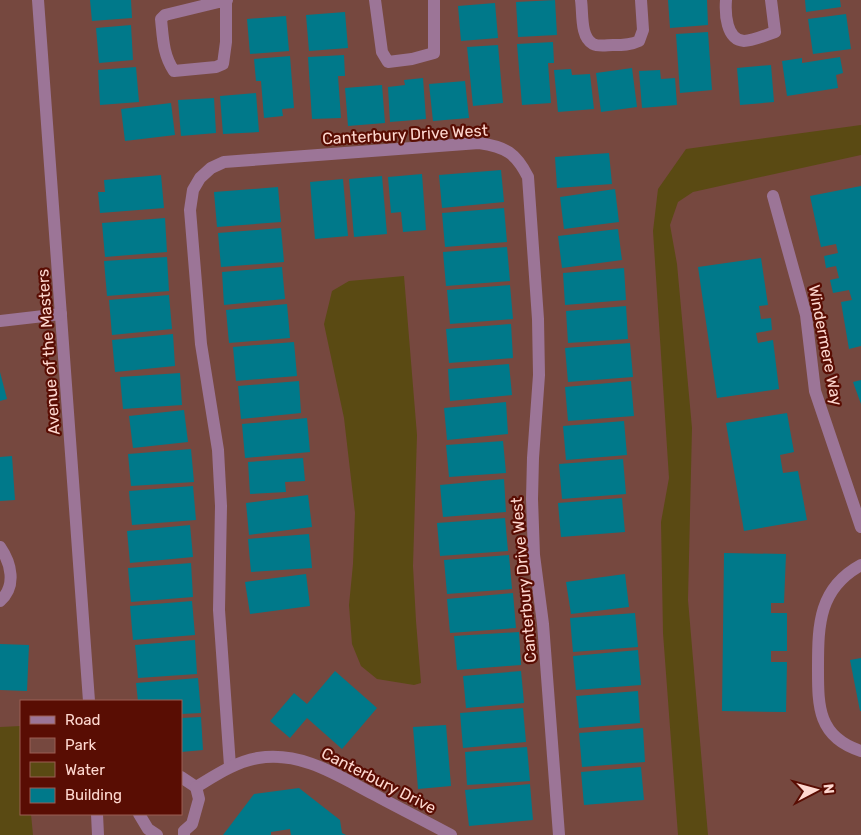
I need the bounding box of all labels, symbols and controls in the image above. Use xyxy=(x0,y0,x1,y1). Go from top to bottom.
street label: Canterbury Drive West xyxy=(322,121,488,148)
street label: Avenue of the Masters xyxy=(33,268,64,436)
street label: Windermere Way xyxy=(804,283,847,407)
street label: Canterbury Drive West xyxy=(507,496,540,663)
legend xyxy=(20,700,182,815)
text: Road xyxy=(65,711,101,729)
text: Park xyxy=(65,736,96,754)
street label: Canterbury Drive xyxy=(318,743,439,818)
text: Water xyxy=(65,761,105,779)
north arrow xyxy=(791,765,841,815)
text: N xyxy=(819,783,837,795)
text: Building xyxy=(65,786,122,804)

